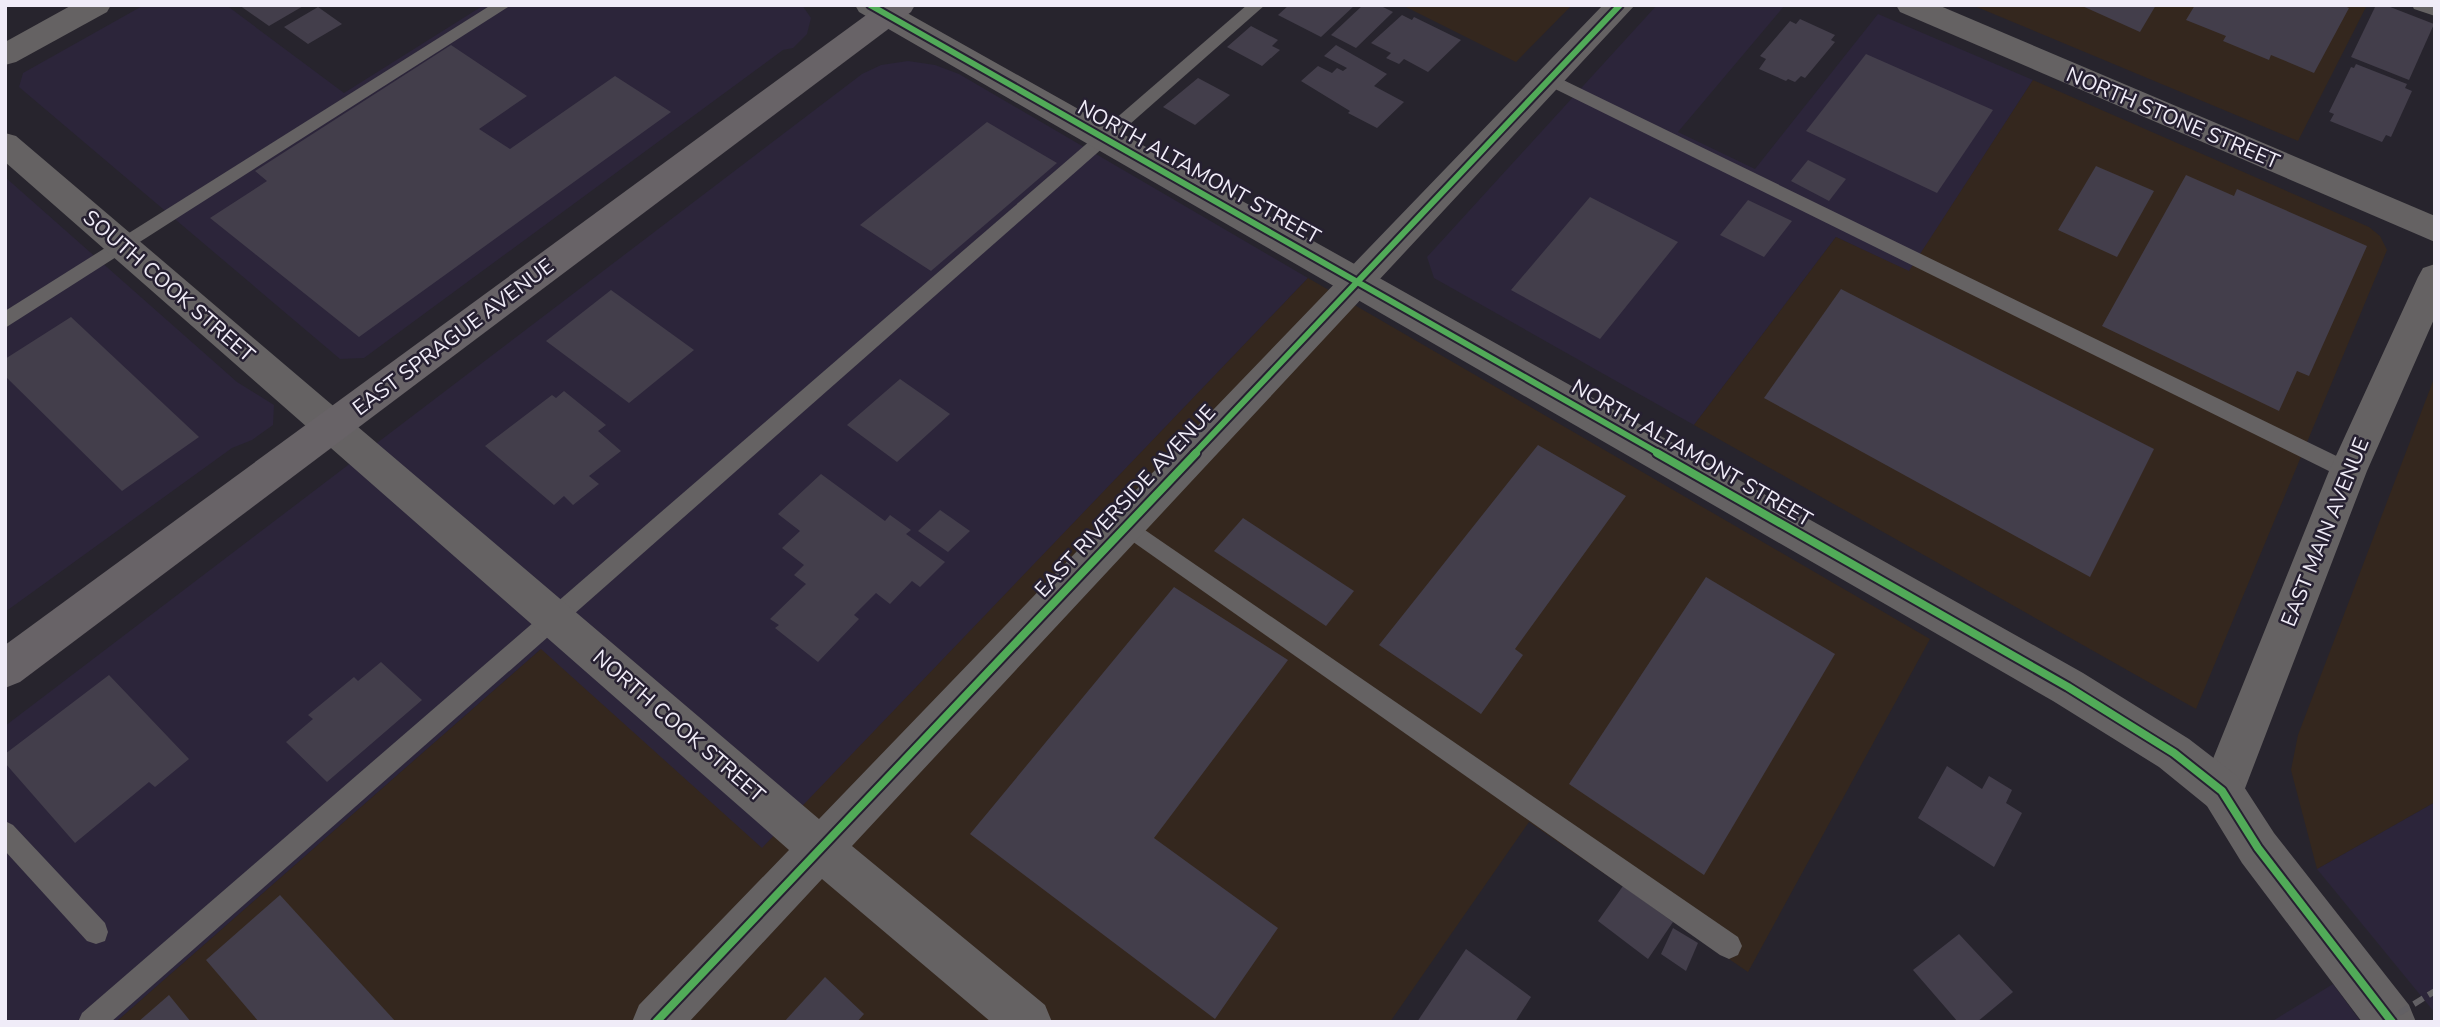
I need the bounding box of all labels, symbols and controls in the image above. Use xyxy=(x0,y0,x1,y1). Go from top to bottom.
street label: NORTH STONE STREET xyxy=(2062,60,2284,176)
street label: NORTH ALTAMONT STREET xyxy=(1073,93,1326,251)
street label: SOUTH COOK STREET xyxy=(77,204,261,369)
street label: EAST SPRAGUE AVENUE xyxy=(347,252,559,422)
street label: NORTH ALTAMONT STREET xyxy=(1567,373,1818,534)
street label: EAST RIVERSIDE AVENUE xyxy=(1028,399,1222,603)
street label: EAST MAIN AVENUE xyxy=(2274,433,2376,631)
street label: NORTH COOK STREET xyxy=(587,643,771,809)

